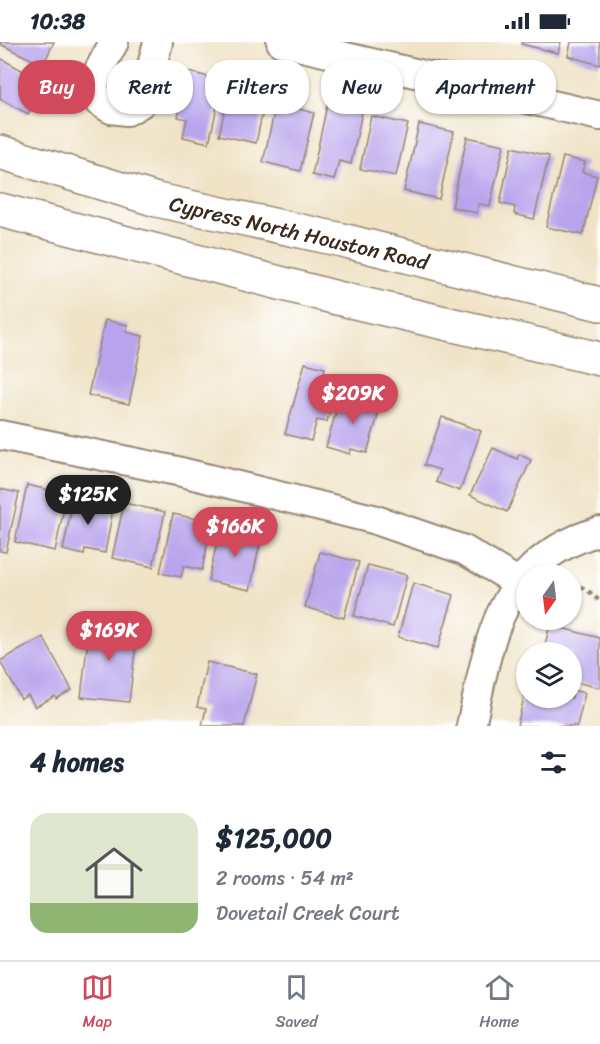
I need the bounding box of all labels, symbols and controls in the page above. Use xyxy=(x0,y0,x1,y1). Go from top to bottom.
text: 10:38 xyxy=(30,2,85,41)
chip: Buy xyxy=(18,60,95,114)
chip: Rent xyxy=(107,60,193,114)
chip: Filters xyxy=(205,60,309,114)
chip: New xyxy=(321,60,403,114)
chip: Apartment xyxy=(415,60,556,114)
street label: Cypress North Houston Road xyxy=(166,185,434,282)
pin: $209K xyxy=(311,374,395,425)
text: $209K xyxy=(322,376,384,411)
pin: $125K xyxy=(46,475,130,526)
text: $125K xyxy=(59,477,117,512)
pin: $166K xyxy=(193,507,277,558)
text: $166K xyxy=(207,509,263,544)
north arrow xyxy=(516,564,582,630)
map controls xyxy=(516,564,582,708)
pin: $169K xyxy=(67,611,151,662)
text: $169K xyxy=(80,613,138,648)
button: layers xyxy=(516,642,582,708)
text: 4 homes xyxy=(30,739,124,785)
icon: filters xyxy=(537,746,570,779)
text: $125,000 xyxy=(216,815,332,861)
icon: home xyxy=(78,837,150,909)
text: 2 rooms · 54 m² xyxy=(216,861,354,896)
text: Dovetail Creek Court xyxy=(216,896,400,931)
tab: Map xyxy=(81,971,114,1036)
tab: Saved xyxy=(275,971,318,1036)
tab: Home xyxy=(479,971,519,1036)

